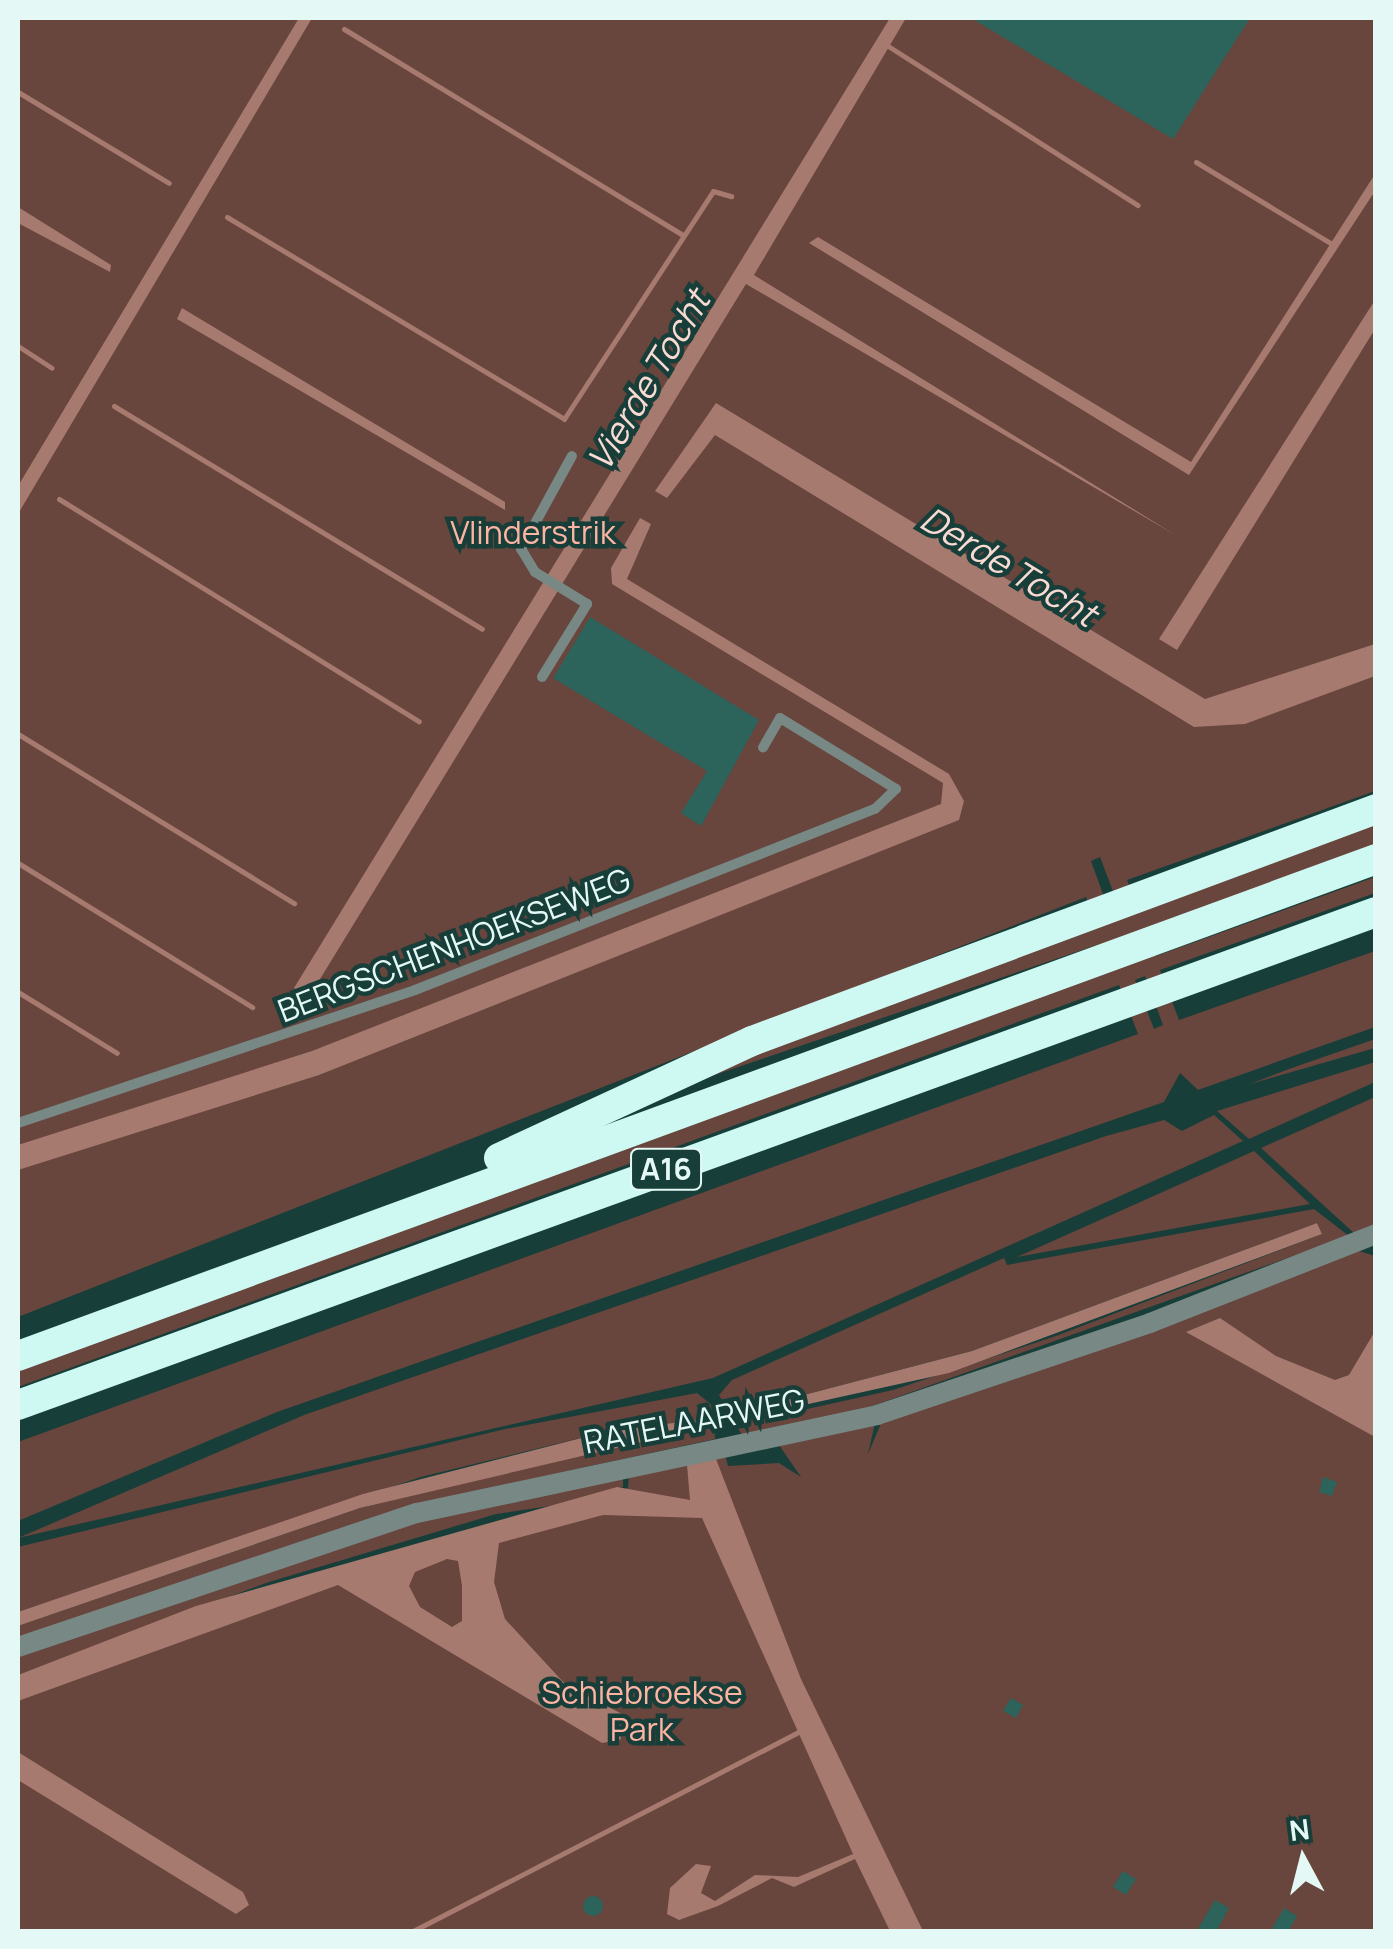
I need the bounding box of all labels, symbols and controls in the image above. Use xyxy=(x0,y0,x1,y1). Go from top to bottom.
water label: Vierde Tocht xyxy=(578,282,718,478)
water label: Derde Tocht xyxy=(914,497,1104,635)
park label: Vlinderstrik xyxy=(450,513,616,551)
street label: BERGSCHENHOEKSEWEG xyxy=(272,860,636,1030)
road number: A16 xyxy=(628,1144,704,1194)
street label: RATELAARWEG xyxy=(580,1381,808,1461)
park label: Schiebroekse Park xyxy=(541,1674,743,1749)
north arrow xyxy=(1253,1809,1353,1909)
text: N xyxy=(1287,1809,1312,1849)

